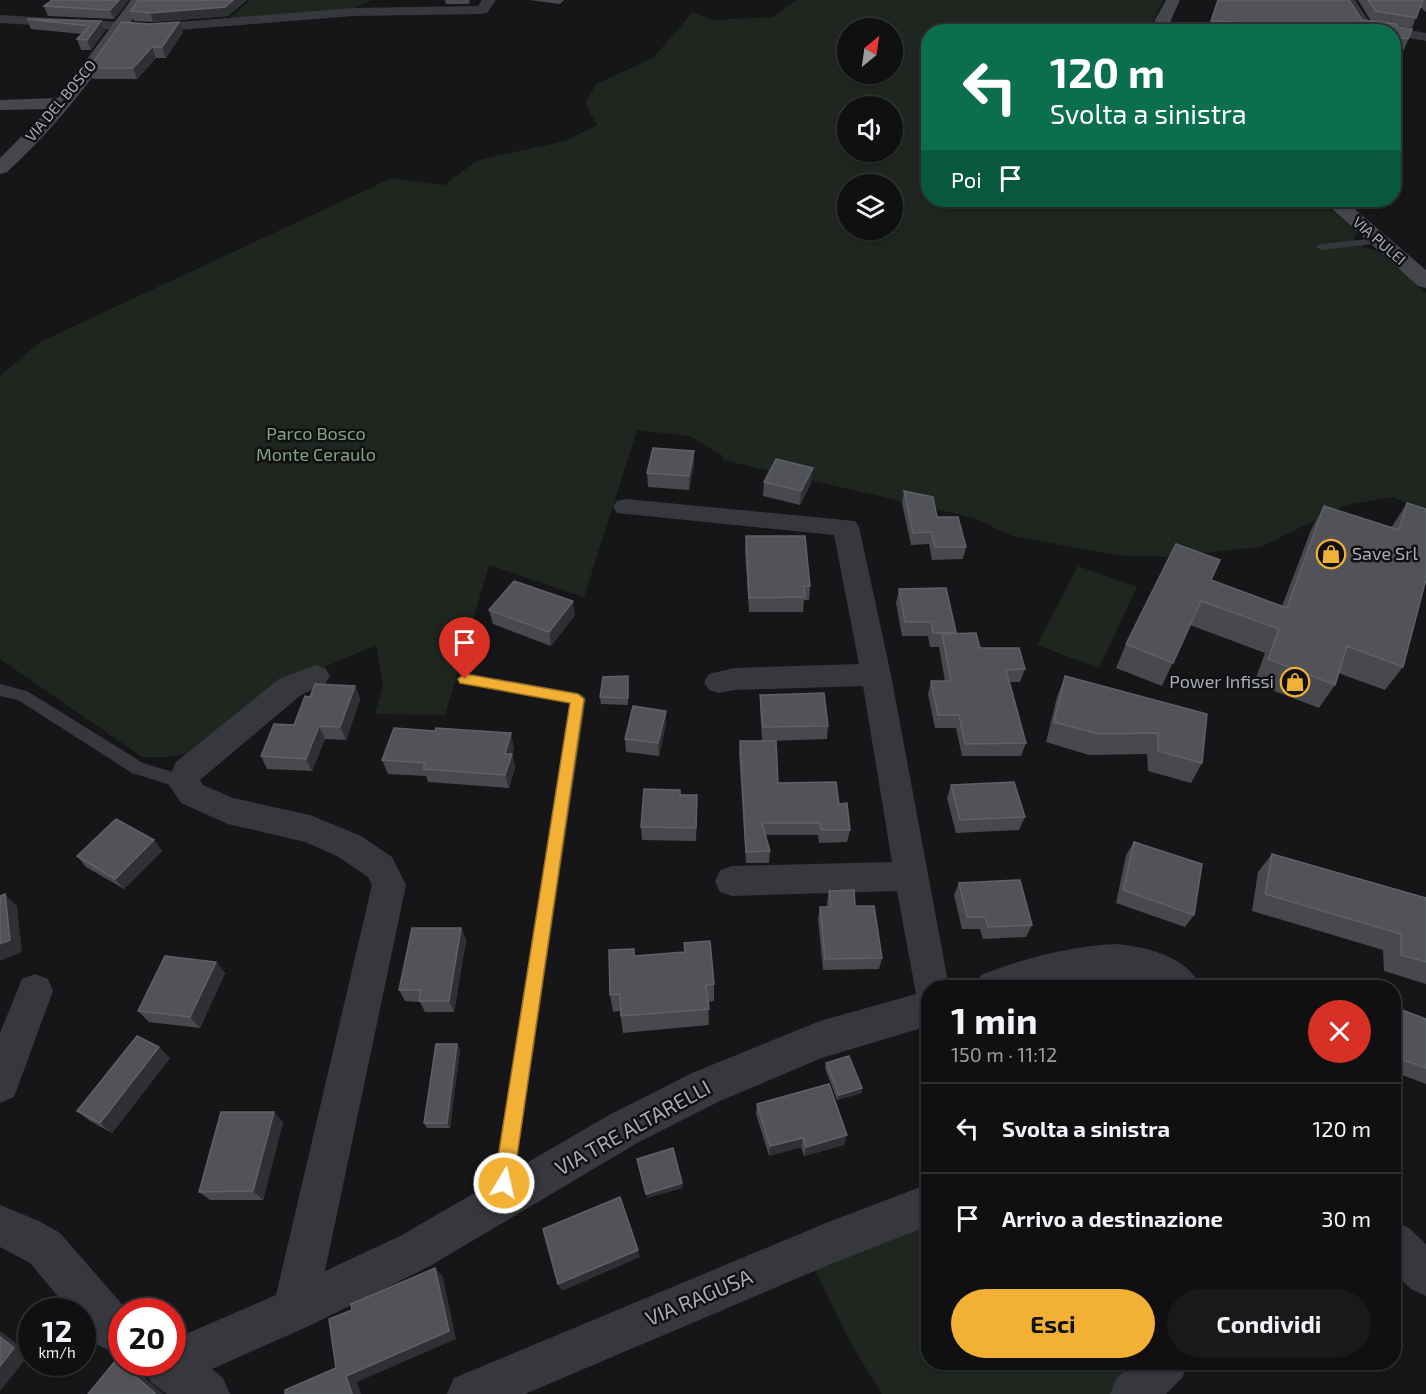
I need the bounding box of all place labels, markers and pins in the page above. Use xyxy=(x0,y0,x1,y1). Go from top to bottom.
shop icon: Save Srl xyxy=(1315,538,1347,570)
place label: Save Srl xyxy=(1352,542,1418,564)
pin xyxy=(439,617,490,679)
shop icon: Power Infissi xyxy=(1279,666,1311,698)
place label: Power Infissi xyxy=(1169,670,1274,692)

